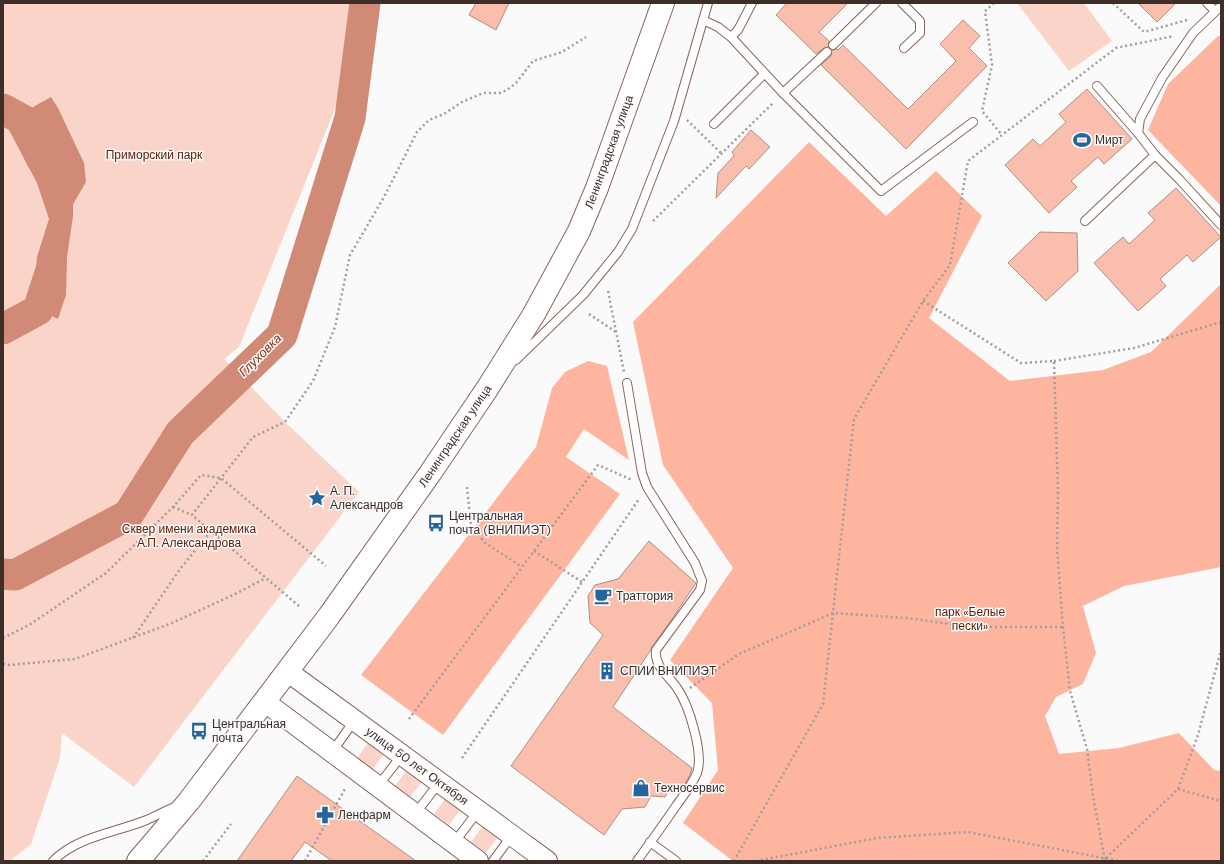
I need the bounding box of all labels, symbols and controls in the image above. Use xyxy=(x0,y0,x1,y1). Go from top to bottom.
street label: Ленинградская улица xyxy=(581,93,637,211)
sports icon: Мирт xyxy=(1072,130,1092,150)
place label: Мирт xyxy=(1095,132,1124,148)
park label: Приморский парк xyxy=(106,147,203,163)
water label: Глуховка xyxy=(235,330,285,380)
street label: Ленинградская улица xyxy=(415,381,495,490)
place label: А. П. Александров xyxy=(330,483,403,513)
place icon: А. П. Александров xyxy=(307,488,327,508)
place label: Центральная почта (ВНИПИЭТ) xyxy=(449,508,551,538)
bus stop icon: Центральная почта (ВНИПИЭТ) xyxy=(426,513,446,533)
park label: Сквер имени академика А.П. Александрова xyxy=(122,521,257,551)
cafe icon: Траттория xyxy=(593,586,613,606)
place label: Траттория xyxy=(616,588,673,604)
park label: парк «Белые пески» xyxy=(935,604,1005,634)
building icon: СПИИ ВНИПИЭТ xyxy=(597,661,617,681)
place label: СПИИ ВНИПИЭТ xyxy=(620,663,717,679)
place label: Центральная почта xyxy=(212,716,286,746)
bus stop icon: Центральная почта xyxy=(189,721,209,741)
street label: улица 50 лет Октября xyxy=(362,723,472,809)
shop icon: Техносервис xyxy=(631,778,651,798)
place label: Техносервис xyxy=(654,780,725,796)
pharmacy icon: Ленфарм xyxy=(315,805,335,825)
place label: Ленфарм xyxy=(338,807,391,823)

